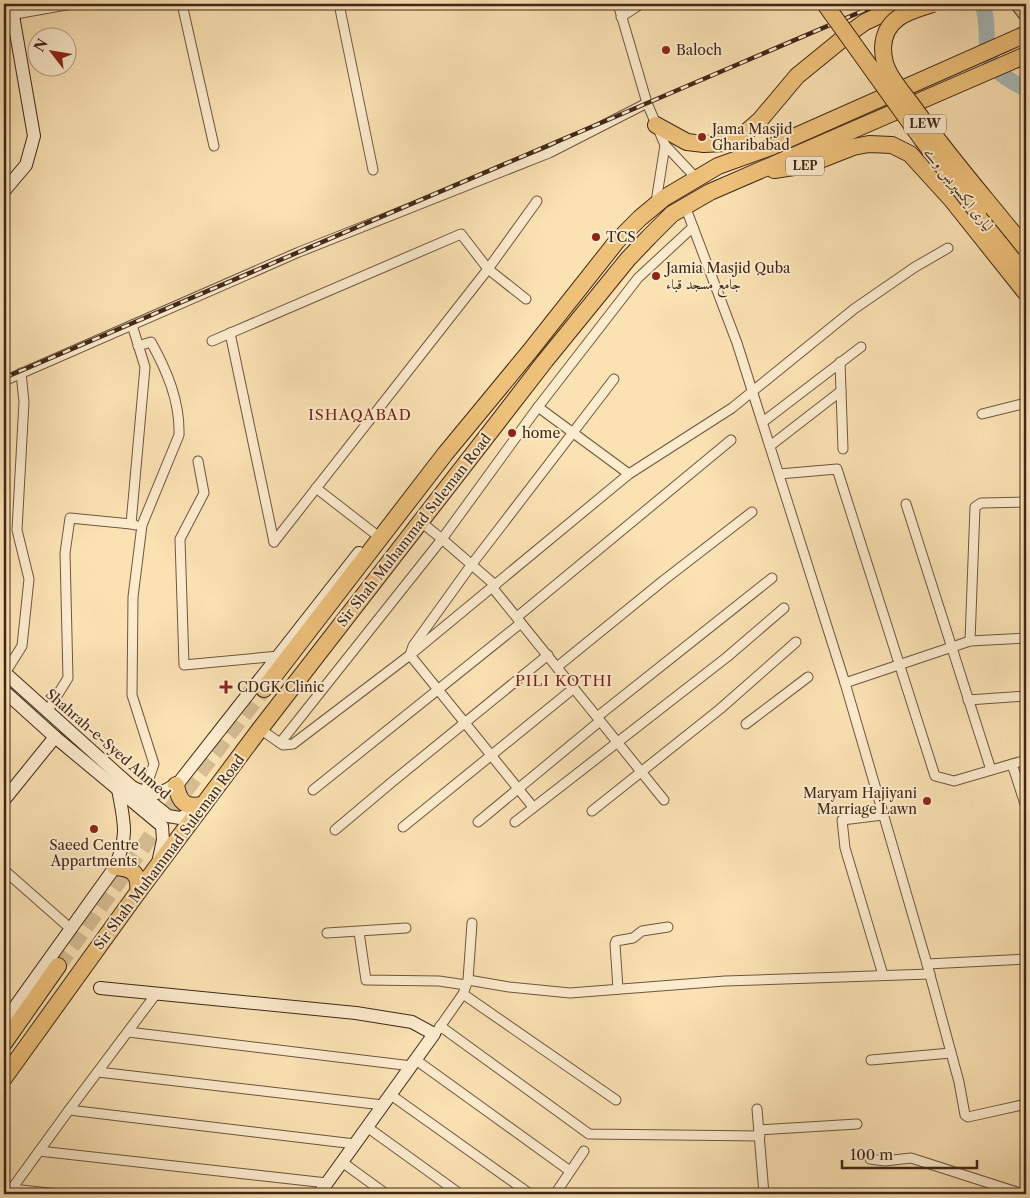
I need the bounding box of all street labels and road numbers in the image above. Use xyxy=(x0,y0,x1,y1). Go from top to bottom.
road number: LEW xyxy=(904,115,946,134)
street label: لیاری ایکسپریس وے xyxy=(920,143,997,235)
road number: LEP xyxy=(786,157,824,176)
street label: Sir Shah Muhammad Suleman Road xyxy=(333,430,495,630)
street label: Shahrah-e-Syed Ahmed xyxy=(42,685,175,803)
street label: Sir Shah Muhammad Suleman Road xyxy=(90,750,249,953)

